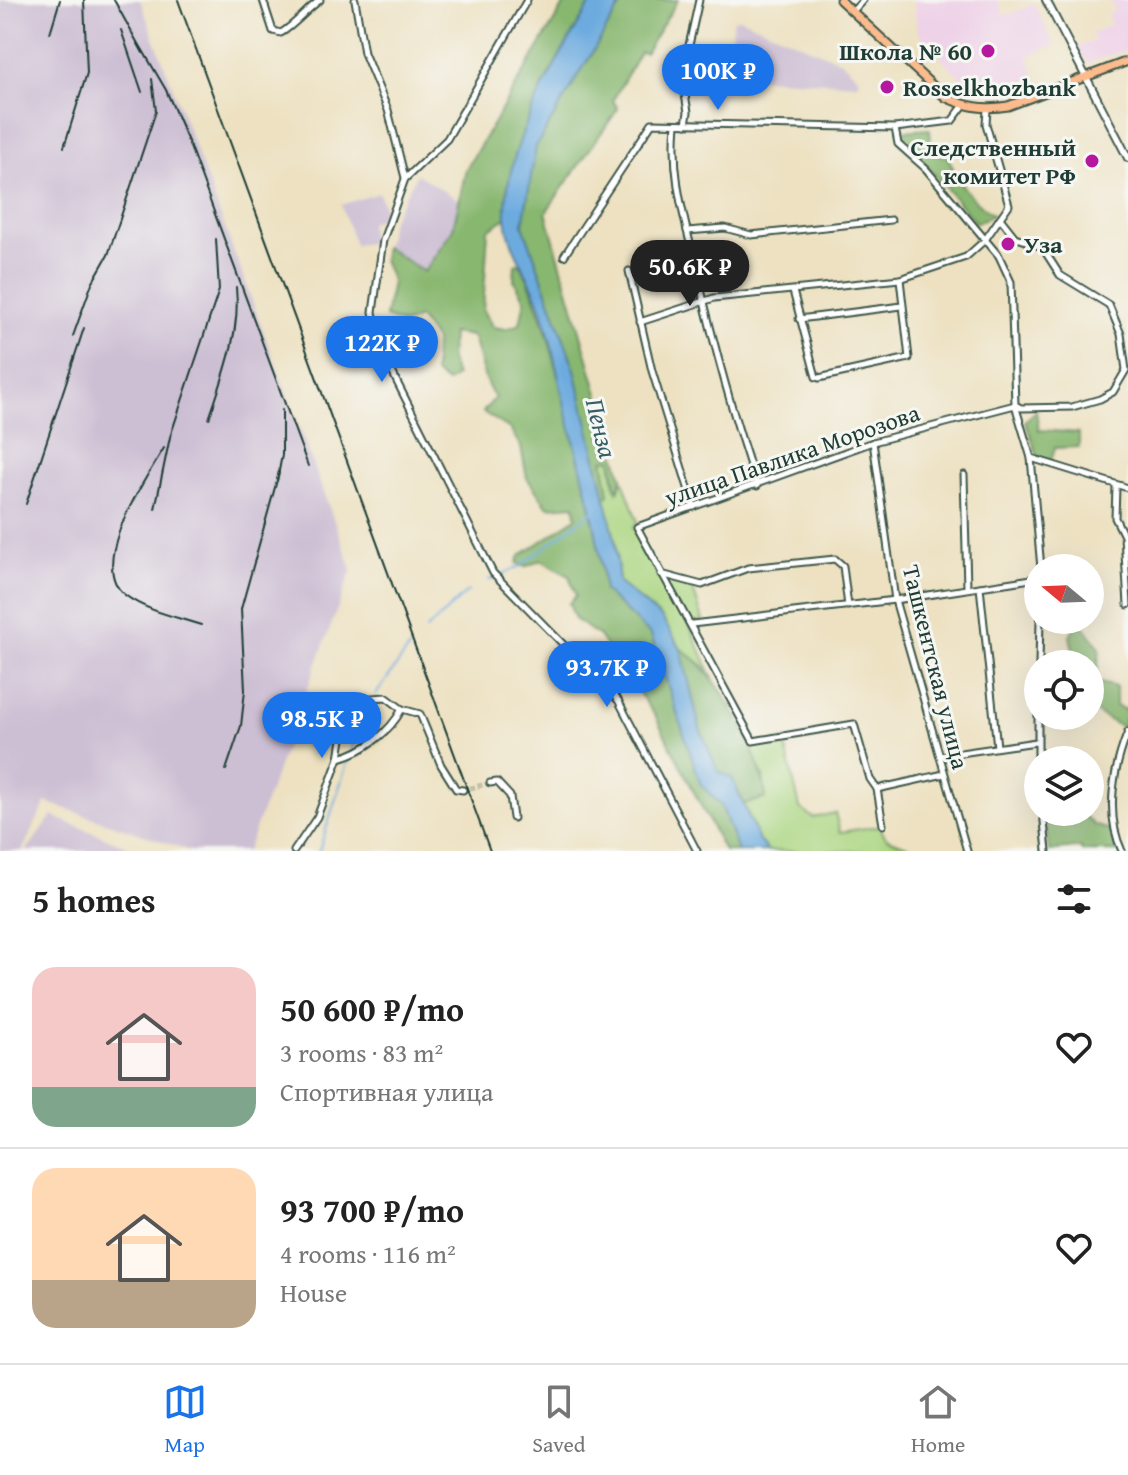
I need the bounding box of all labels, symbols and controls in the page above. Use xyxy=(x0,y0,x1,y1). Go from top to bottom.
place label: Школа № 60 xyxy=(839,34,972,69)
marker: Школа № 60 xyxy=(979,42,997,60)
pin: 100K ₽ xyxy=(653,44,783,112)
text: 100K ₽ xyxy=(680,50,756,89)
place label: Rosselkhozbank xyxy=(903,70,1076,105)
marker: Rosselkhozbank xyxy=(878,78,896,96)
place label: Следственный комитет РФ xyxy=(911,130,1076,193)
marker: Следственный комитет РФ xyxy=(1083,152,1101,170)
place label: Уза xyxy=(1024,227,1063,262)
marker: Уза xyxy=(999,235,1017,253)
pin: 50.6K ₽ xyxy=(616,240,764,308)
text: 50.6K ₽ xyxy=(648,246,732,285)
pin: 122K ₽ xyxy=(317,316,447,384)
text: 122K ₽ xyxy=(344,322,420,361)
water label: Пенза xyxy=(576,394,628,462)
street label: улица Павлика Морозова xyxy=(659,395,925,515)
north arrow xyxy=(1024,554,1104,634)
map controls xyxy=(1024,554,1104,826)
street label: Ташкентская улица xyxy=(894,561,978,773)
pin: 93.7K ₽ xyxy=(533,641,681,709)
text: 93.7K ₽ xyxy=(565,647,649,686)
button: locate xyxy=(1024,650,1104,730)
pin: 98.5K ₽ xyxy=(248,692,396,760)
text: 98.5K ₽ xyxy=(280,698,364,737)
button: layers xyxy=(1024,746,1104,826)
text: 5 homes xyxy=(32,875,156,924)
icon: filters xyxy=(1052,877,1096,921)
text: 50 600 ₽/mo xyxy=(280,984,464,1033)
icon: home xyxy=(96,999,192,1095)
icon: heart xyxy=(1052,1025,1096,1069)
text: 3 rooms · 83 m² xyxy=(280,1033,443,1072)
text: Спортивная улица xyxy=(280,1072,493,1111)
text: 93 700 ₽/mo xyxy=(280,1185,464,1234)
icon: home xyxy=(96,1200,192,1296)
icon: heart xyxy=(1052,1226,1096,1270)
text: 4 rooms · 116 m² xyxy=(280,1234,456,1273)
text: House xyxy=(280,1273,347,1312)
tab: Map xyxy=(163,1380,207,1460)
tab: Saved xyxy=(532,1380,586,1460)
tab: Home xyxy=(911,1380,965,1460)

